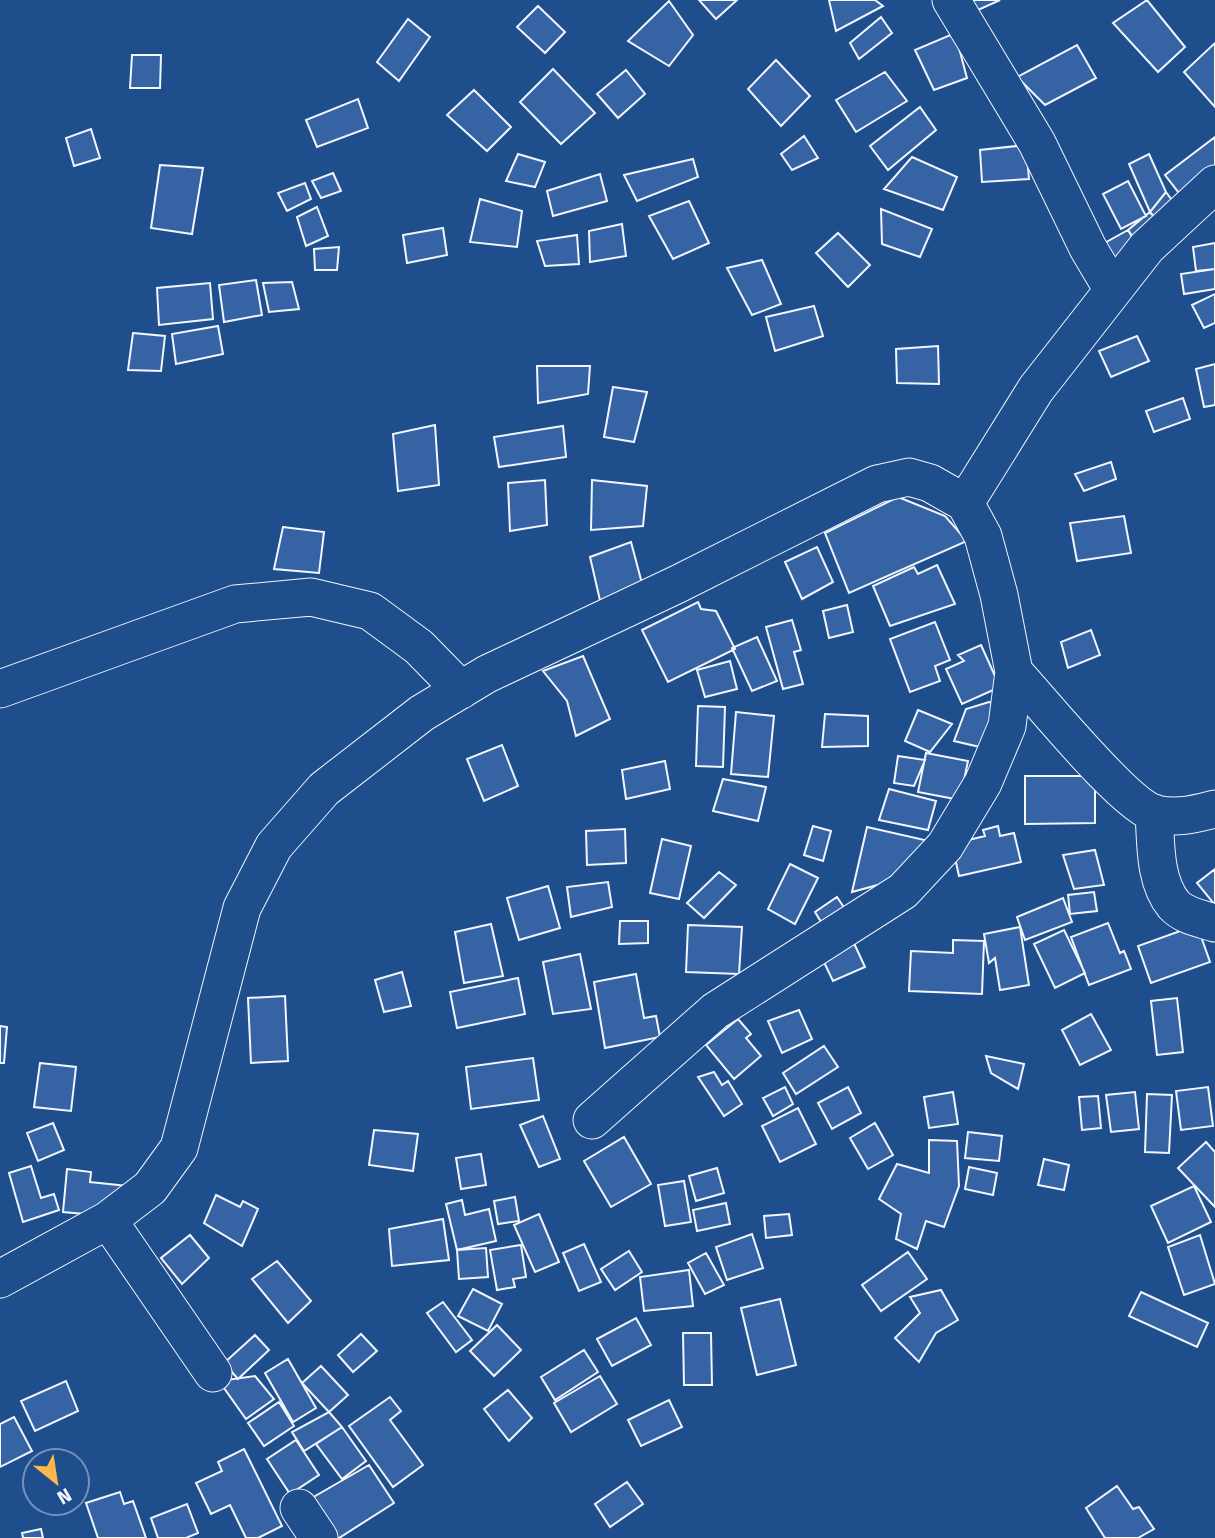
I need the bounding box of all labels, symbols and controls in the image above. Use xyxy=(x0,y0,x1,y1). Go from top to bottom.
north arrow xyxy=(21,1447,91,1517)
text: N xyxy=(53,1483,75,1509)

